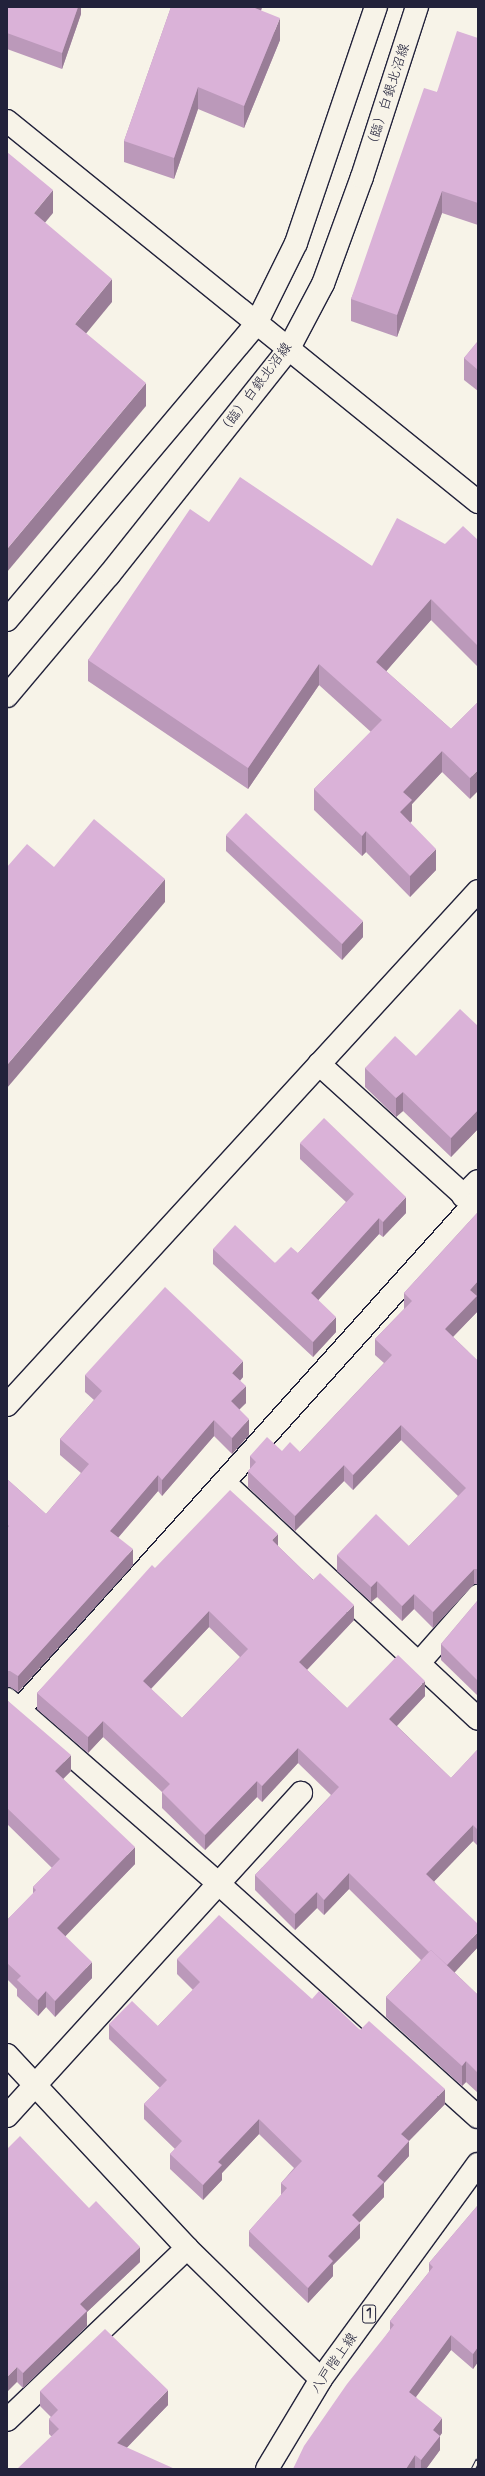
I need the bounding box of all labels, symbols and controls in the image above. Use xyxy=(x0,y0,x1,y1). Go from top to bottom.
street label: （臨）白銀北沼線 xyxy=(363,41,413,153)
street label: （臨）白銀北沼線 xyxy=(215,339,295,439)
road number: 1 xyxy=(362,2303,376,2325)
street label: 八戸階上線 xyxy=(307,2330,361,2396)

